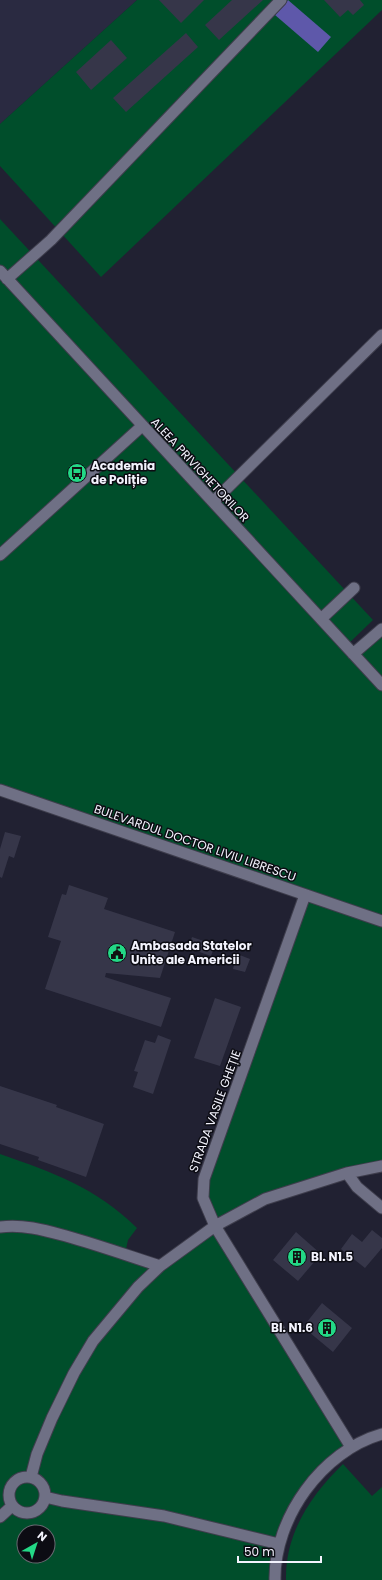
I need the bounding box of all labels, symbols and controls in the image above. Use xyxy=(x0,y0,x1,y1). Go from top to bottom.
street label: ALEEA PRIVIGHETORILOR xyxy=(147,414,253,526)
place label: Academia de Poliție xyxy=(91,457,155,488)
bus stop icon: Academia de Poliție xyxy=(66,462,88,484)
street label: BULEVARDUL DOCTOR LIVIU LIBRESCU xyxy=(92,800,299,885)
place label: Ambasada Statelor Unite ale Americii xyxy=(131,937,252,968)
public building icon: Ambasada Statelor Unite ale Americii xyxy=(106,942,128,964)
street label: STRADA VASILE GHEȚIE xyxy=(185,1047,245,1174)
building icon: Bl. N1.5 xyxy=(286,1246,308,1268)
place label: Bl. N1.5 xyxy=(311,1248,353,1265)
building icon: Bl. N1.6 xyxy=(316,1317,338,1339)
place label: Bl. N1.6 xyxy=(271,1319,313,1336)
north arrow xyxy=(16,1524,56,1564)
text: N xyxy=(34,1527,51,1545)
scale bar xyxy=(238,1538,321,1564)
text: 50 m xyxy=(244,1543,275,1560)

